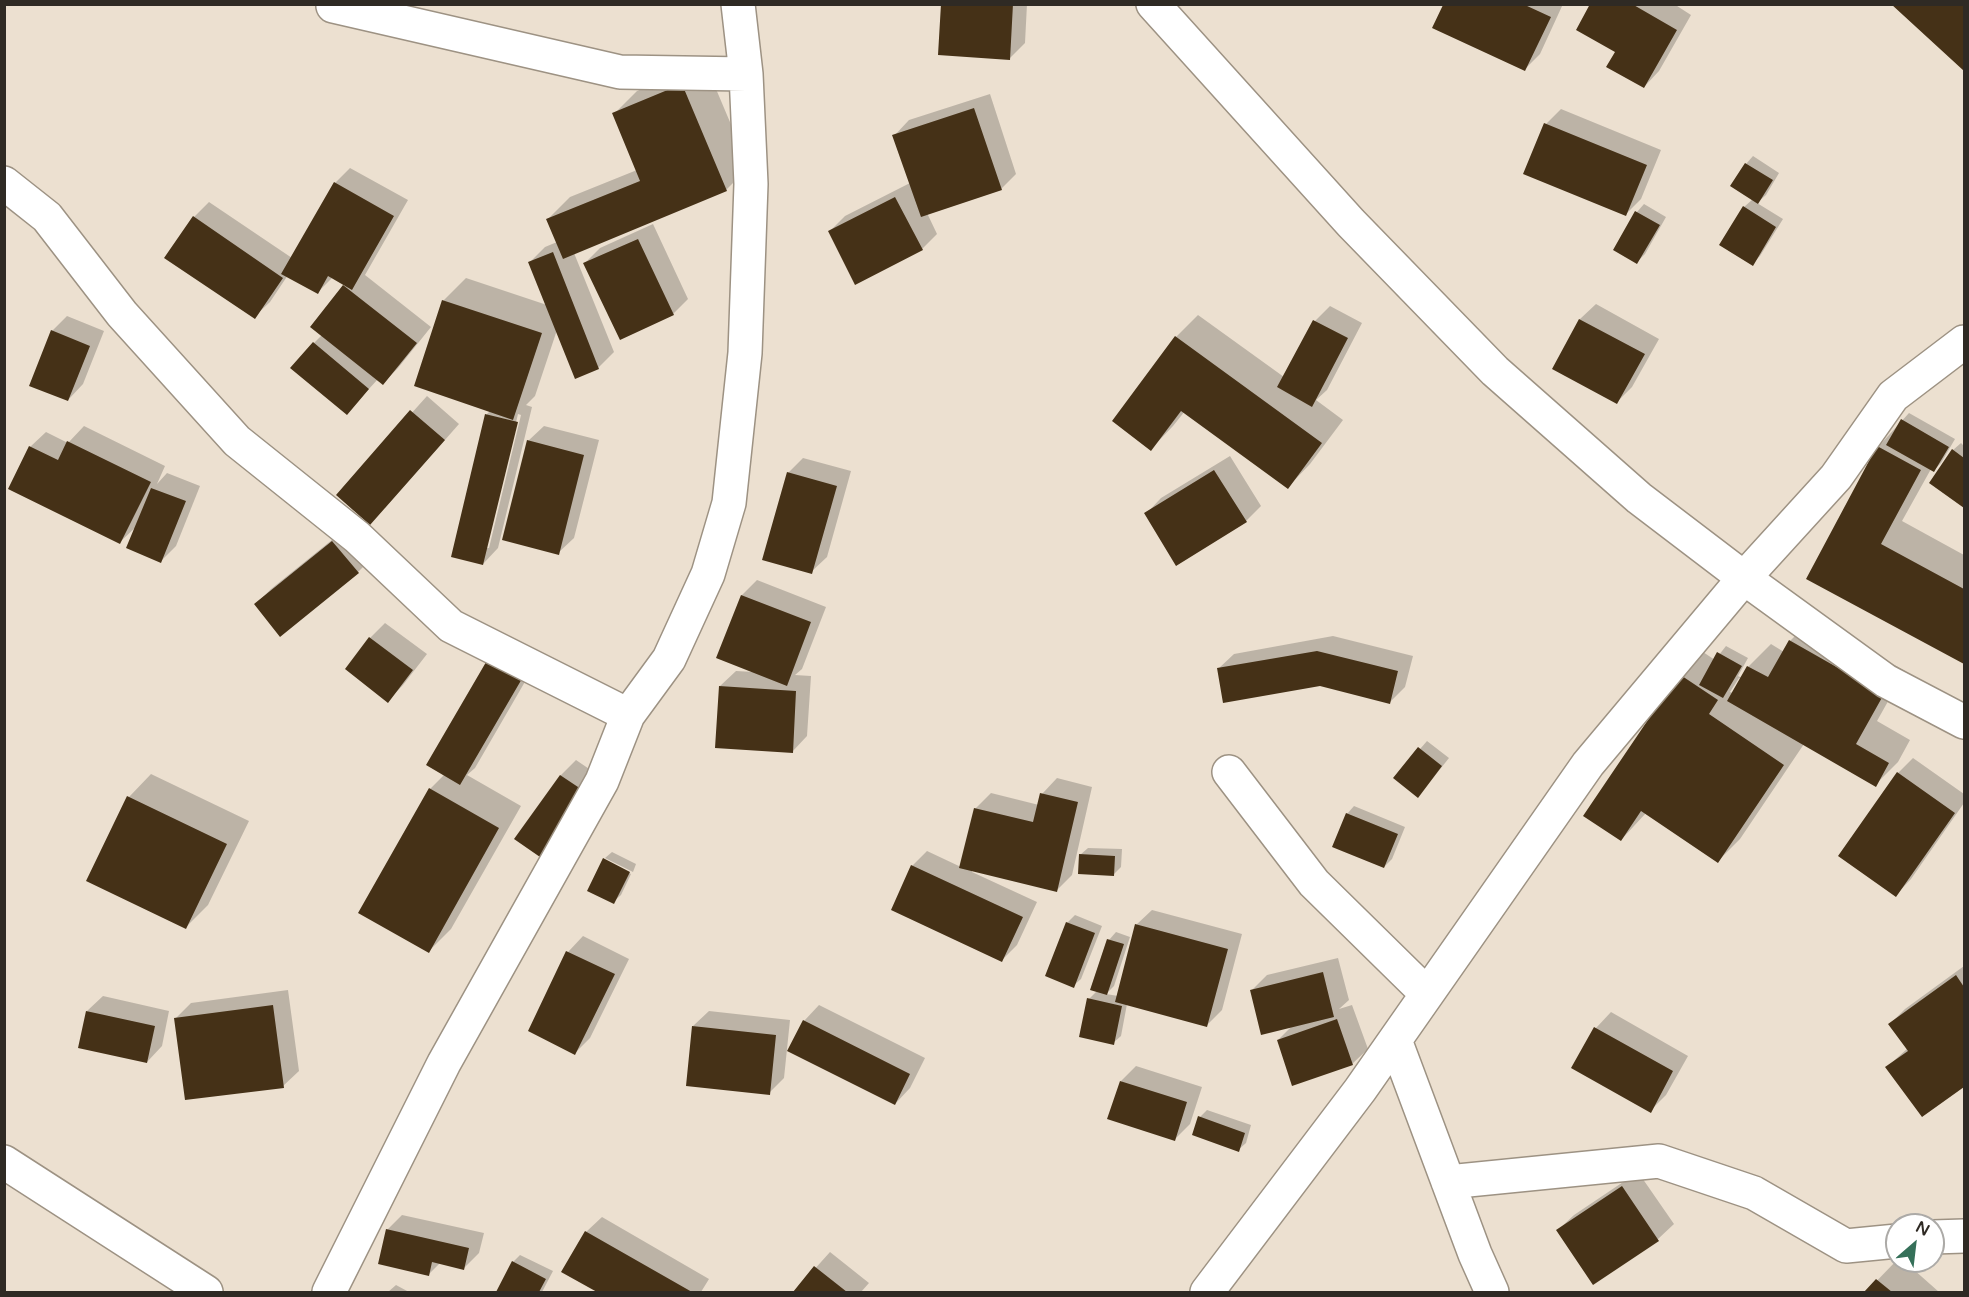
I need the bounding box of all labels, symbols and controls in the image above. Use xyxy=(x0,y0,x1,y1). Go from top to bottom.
north arrow xyxy=(1885,1213,1945,1273)
text: N xyxy=(1912,1217,1933,1241)

